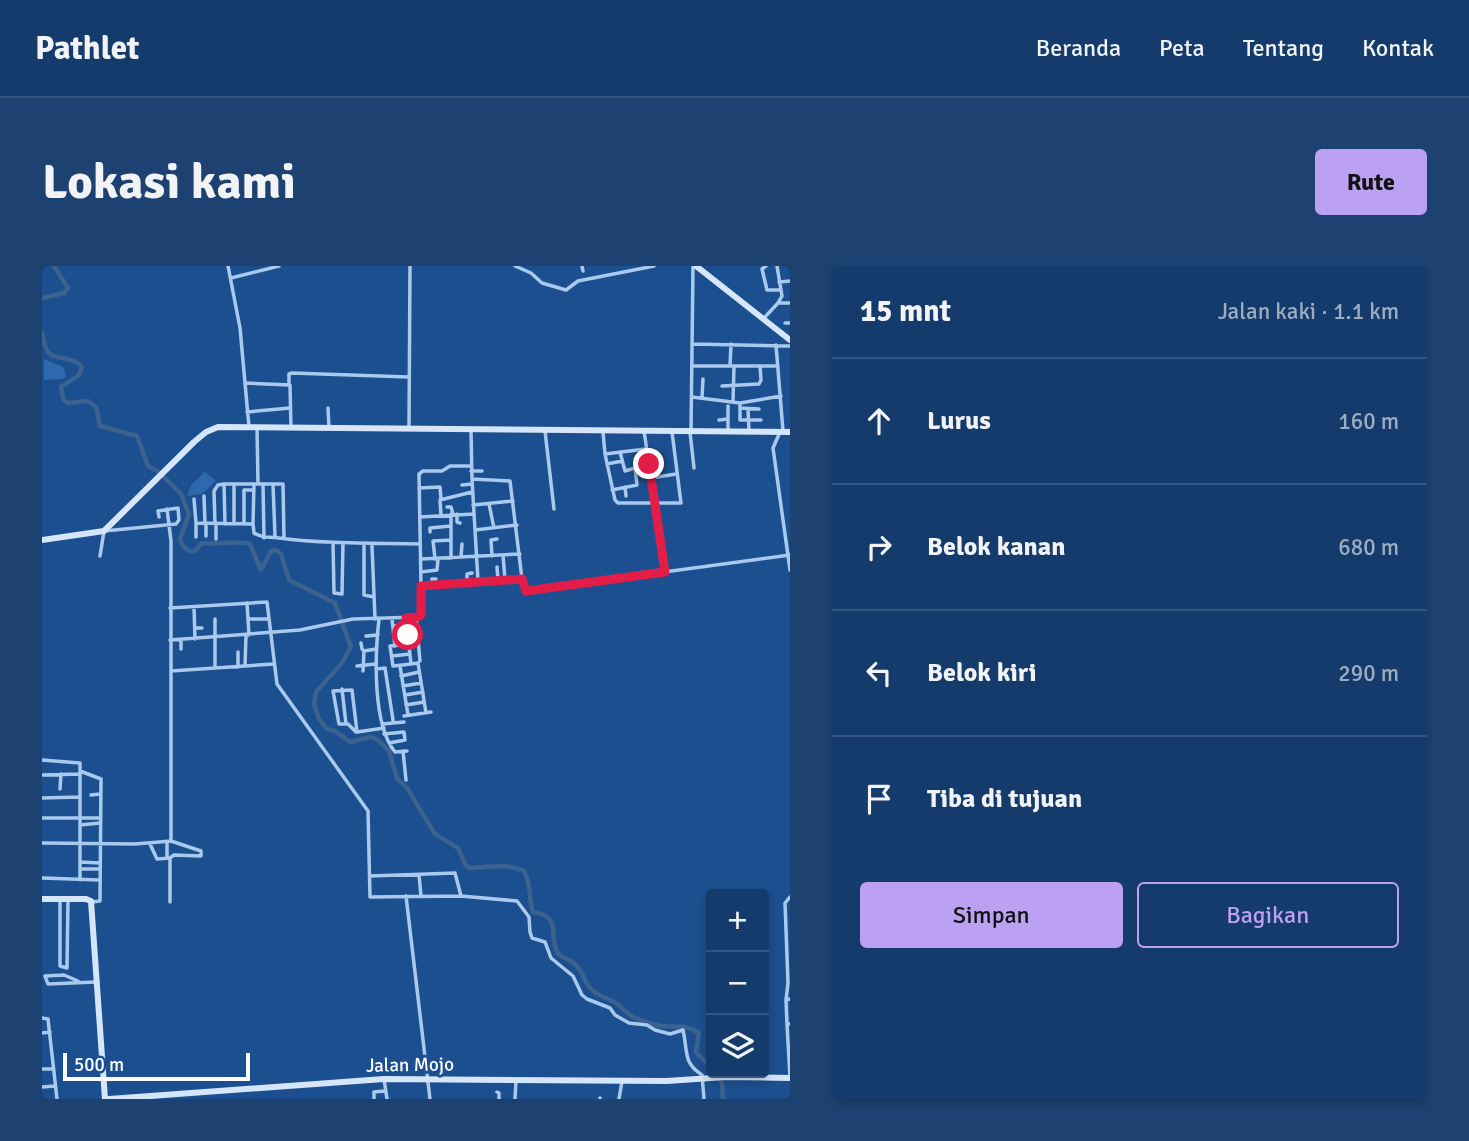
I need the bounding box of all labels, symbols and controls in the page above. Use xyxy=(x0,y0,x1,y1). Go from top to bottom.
text: Pathlet xyxy=(35,28,139,69)
text: Beranda xyxy=(1036,33,1121,63)
text: Peta xyxy=(1159,33,1205,63)
text: Tentang xyxy=(1243,33,1324,63)
text: Kontak xyxy=(1362,33,1434,63)
button: Rute xyxy=(1315,149,1427,215)
text: Lokasi kami xyxy=(42,152,296,212)
text: 15 mnt xyxy=(860,293,951,330)
text: Jalan kaki · 1.1 km xyxy=(1218,297,1399,326)
icon: ahead xyxy=(860,402,898,440)
text: Lurus xyxy=(927,405,991,437)
text: 160 m xyxy=(1338,407,1399,436)
route end xyxy=(633,448,664,479)
icon: right xyxy=(860,528,898,566)
text: Belok kanan xyxy=(927,531,1065,563)
text: 680 m xyxy=(1338,533,1399,562)
route start xyxy=(392,619,423,650)
icon: left xyxy=(860,654,898,692)
text: Belok kiri xyxy=(927,657,1036,689)
text: 290 m xyxy=(1338,659,1399,688)
icon: arrive xyxy=(860,780,898,818)
text: Tiba di tujuan xyxy=(927,783,1082,815)
button: Simpan xyxy=(860,882,1123,948)
button: Bagikan xyxy=(1137,882,1399,948)
map controls xyxy=(706,889,769,1078)
button: + xyxy=(706,889,769,952)
button: − xyxy=(706,952,769,1015)
button: layers xyxy=(706,1015,769,1078)
scale bar xyxy=(63,1050,250,1082)
street label: Jalan Mojo xyxy=(366,1052,454,1078)
text: 500 m xyxy=(74,1053,124,1077)

